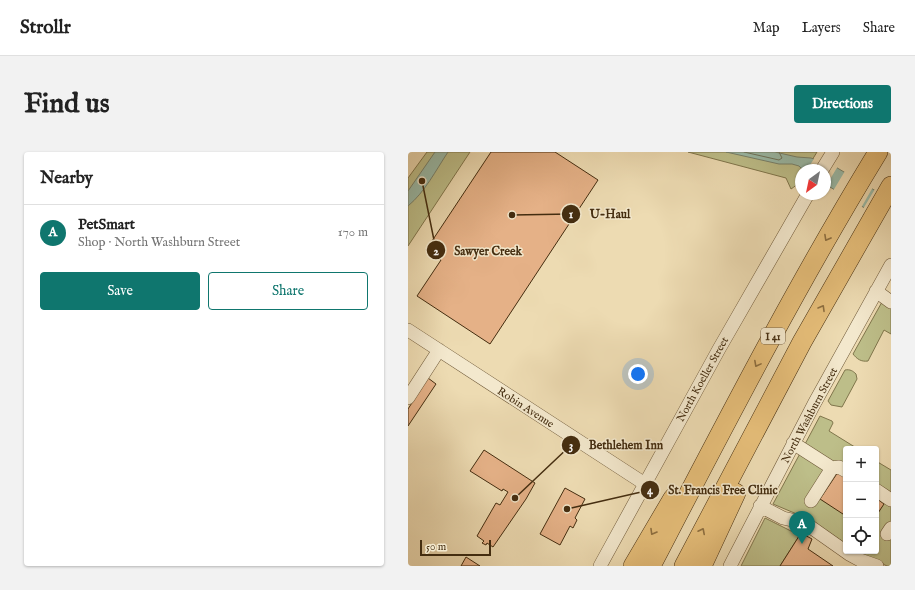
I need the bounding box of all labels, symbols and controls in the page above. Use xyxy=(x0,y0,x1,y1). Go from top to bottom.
text: Strollr xyxy=(20,16,71,40)
text: Map xyxy=(753,19,780,37)
text: Layers xyxy=(802,19,841,37)
text: Share xyxy=(863,19,895,37)
button: Directions xyxy=(794,85,891,123)
text: Find us xyxy=(24,87,110,122)
north arrow xyxy=(795,164,831,200)
text: Nearby xyxy=(40,168,93,189)
callout: U-Haul xyxy=(561,202,638,226)
text: 1 xyxy=(569,207,574,222)
text: U-Haul xyxy=(589,207,631,222)
text: PetSmart xyxy=(78,215,135,234)
text: A xyxy=(49,224,57,241)
text: 170 m xyxy=(338,224,368,241)
text: Shop · North Washburn Street xyxy=(78,234,240,251)
one-way arrow xyxy=(825,234,832,241)
callout: Sawyer Creek xyxy=(426,238,530,262)
text: 2 xyxy=(433,244,439,259)
text: Sawyer Creek xyxy=(454,244,522,260)
button: Save xyxy=(40,272,200,310)
button: Share xyxy=(208,272,368,310)
one-way arrow xyxy=(817,305,824,312)
road number: I 41 xyxy=(761,328,785,344)
street label: North Koeller Street xyxy=(674,334,732,424)
one-way arrow xyxy=(755,360,762,367)
your location xyxy=(628,364,648,384)
street label: North Washburn Street xyxy=(779,365,841,466)
street label: Robin Avenue xyxy=(494,384,556,431)
callout: Bethlehem Inn xyxy=(561,433,671,457)
text: 3 xyxy=(569,438,573,453)
text: Bethlehem Inn xyxy=(589,438,664,453)
map controls xyxy=(843,446,879,554)
button: + xyxy=(843,446,879,482)
callout: St. Francis Free Clinic xyxy=(640,478,786,502)
button: − xyxy=(843,482,879,518)
text: 4 xyxy=(647,483,654,498)
text: St. Francis Free Clinic xyxy=(668,483,779,498)
pin: A xyxy=(789,511,815,544)
button: locate xyxy=(843,518,879,554)
one-way arrow xyxy=(650,528,658,535)
one-way arrow xyxy=(697,528,704,536)
scale bar xyxy=(420,538,491,557)
text: 50 m xyxy=(426,540,446,554)

